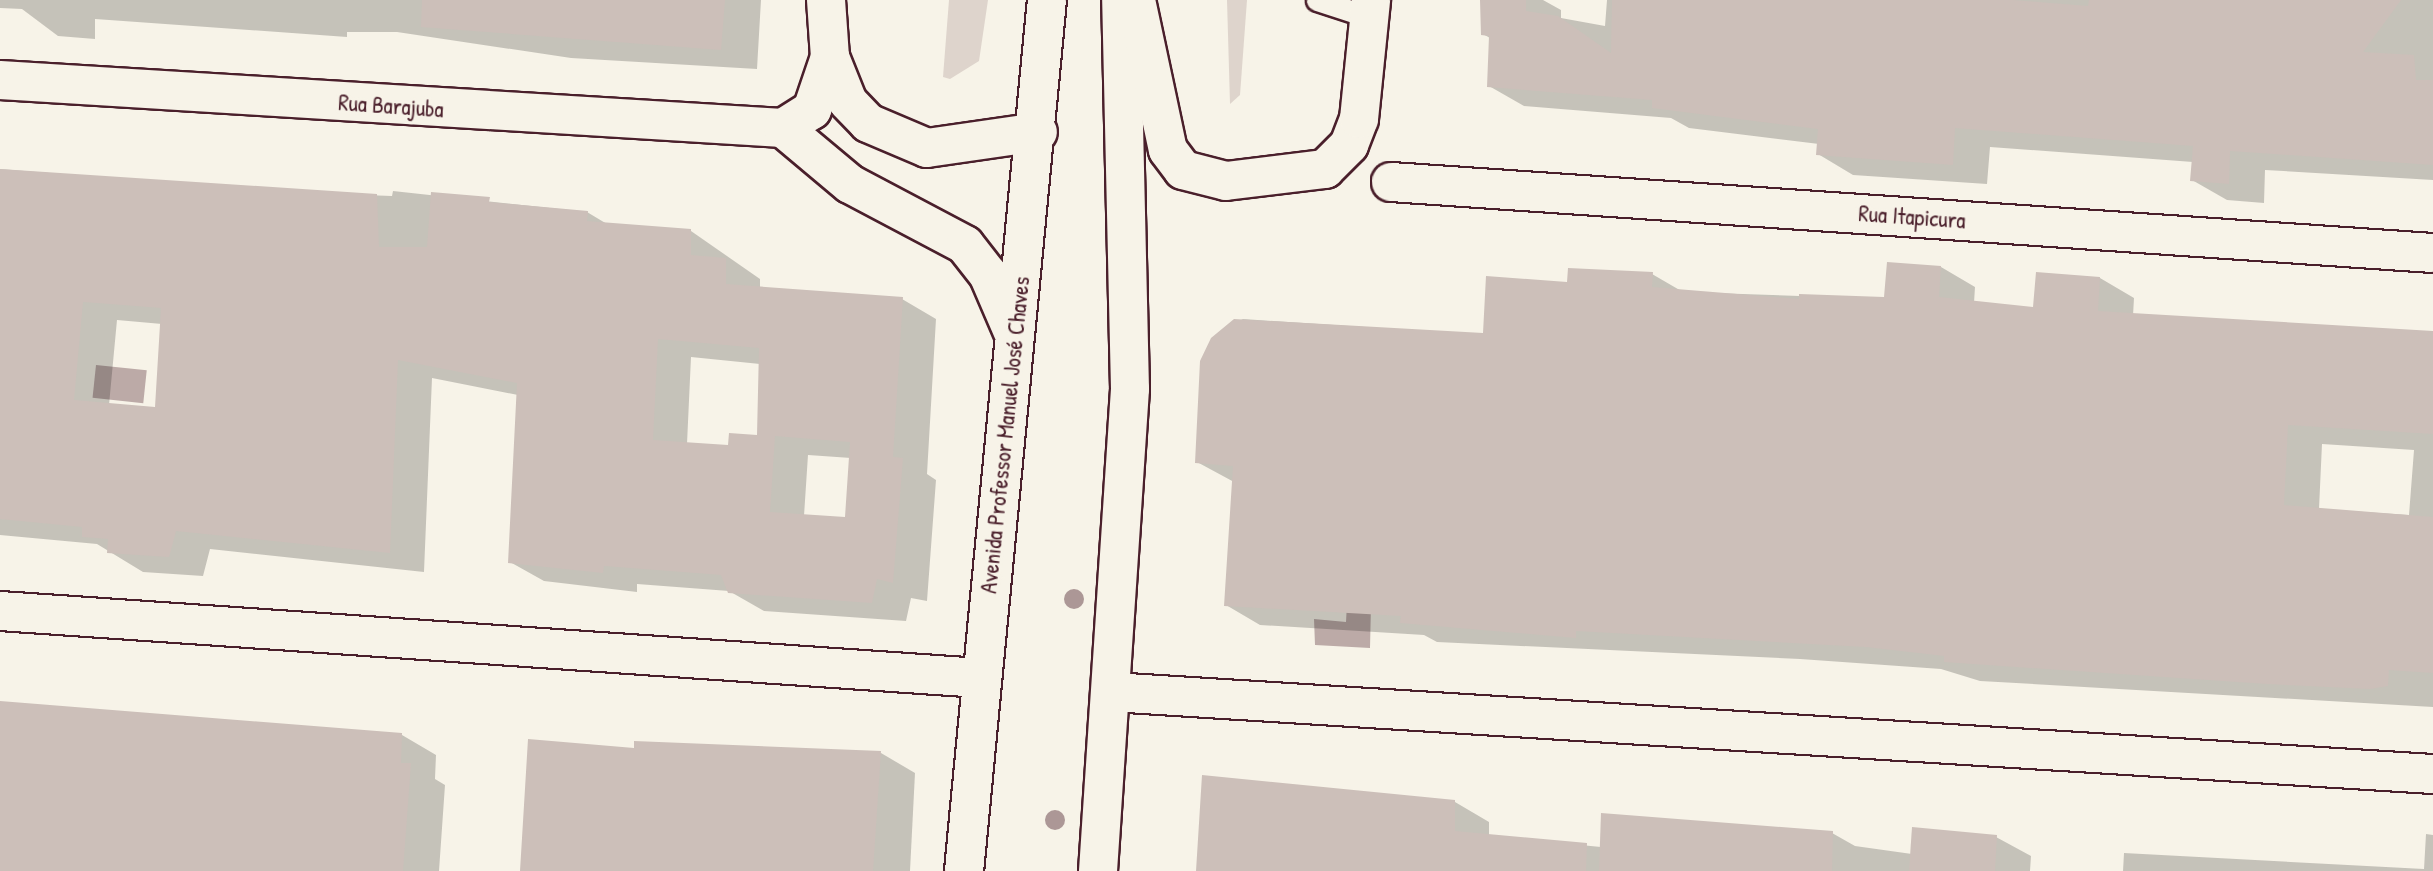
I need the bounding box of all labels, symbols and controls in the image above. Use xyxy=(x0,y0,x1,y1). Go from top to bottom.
street label: Rua Barajuba xyxy=(337,89,445,123)
street label: Rua Itapicura xyxy=(1858,199,1966,235)
street label: Avenida Professor Manuel José Chaves xyxy=(975,275,1035,595)

